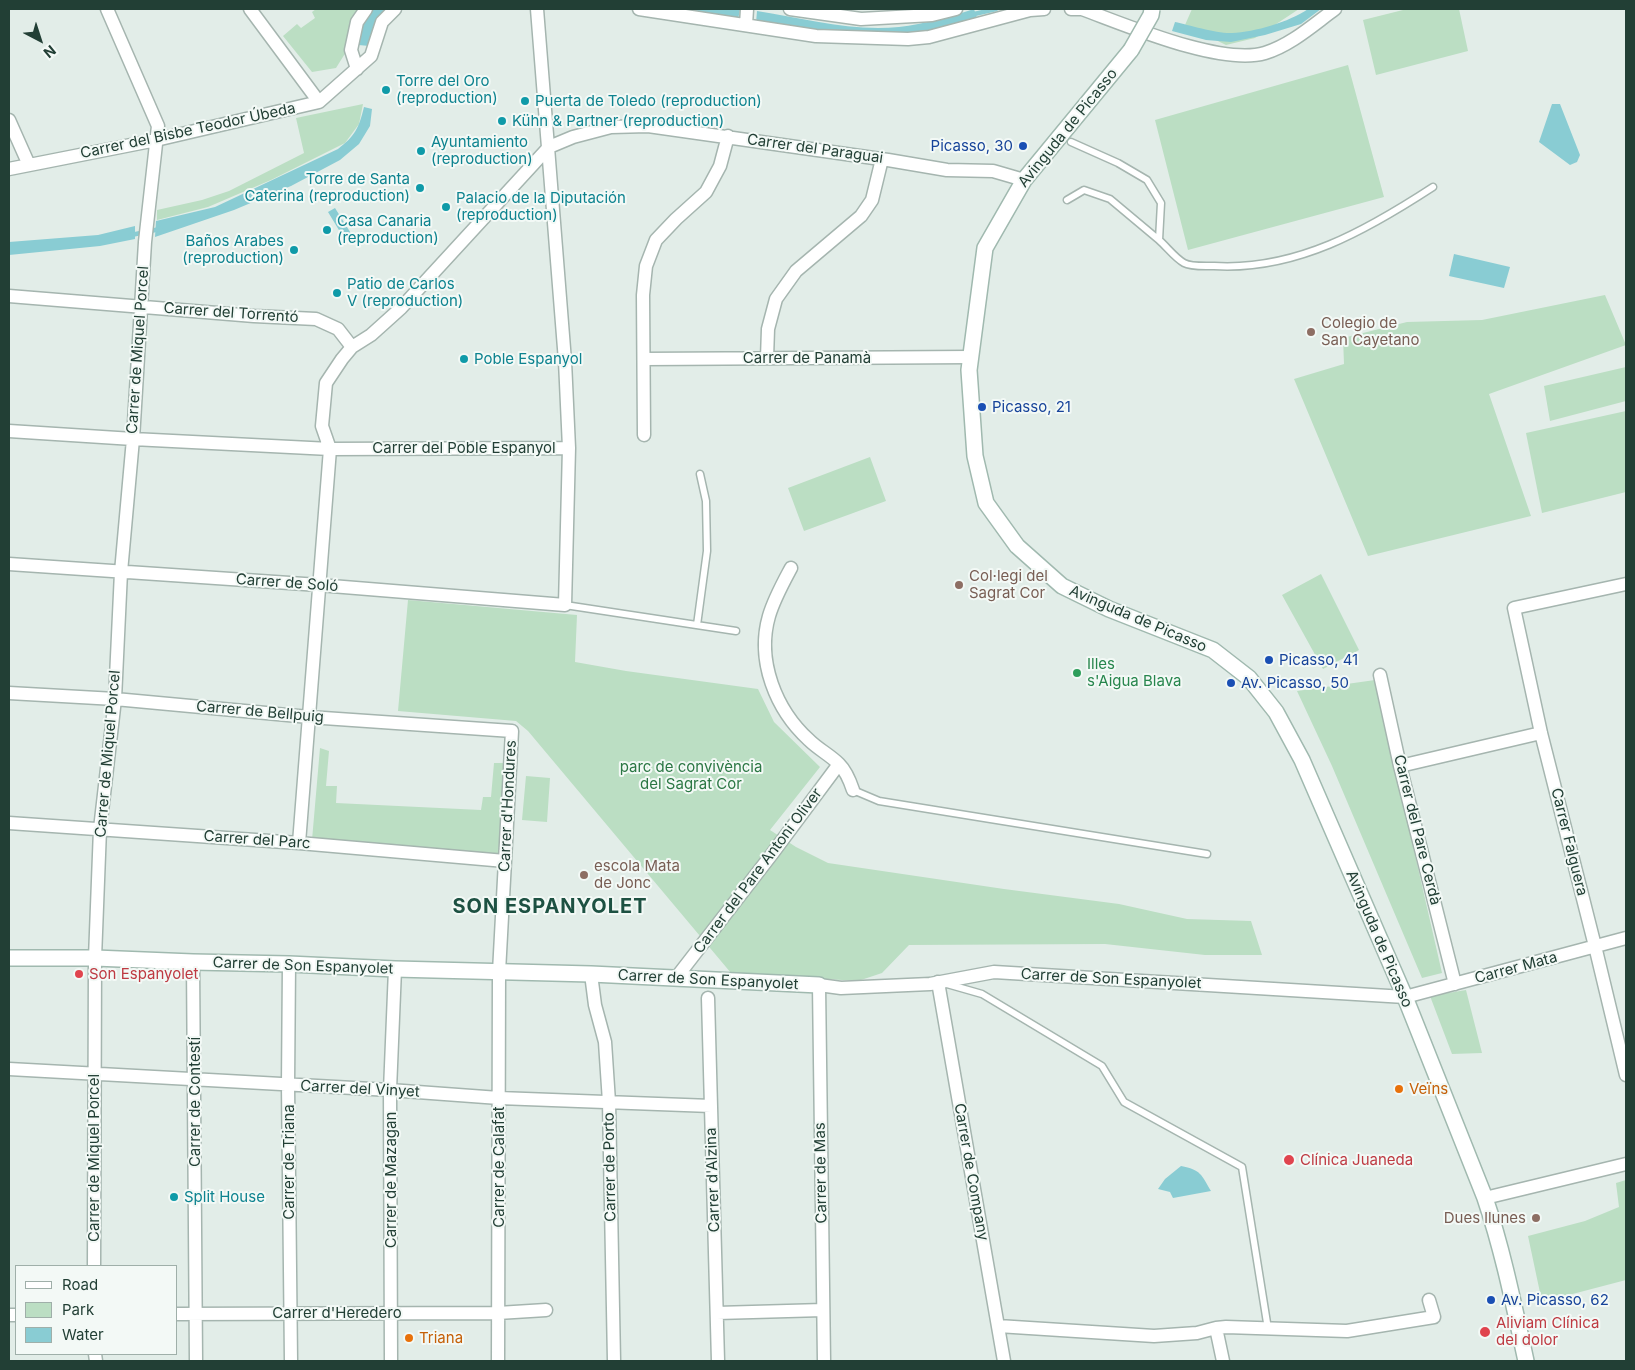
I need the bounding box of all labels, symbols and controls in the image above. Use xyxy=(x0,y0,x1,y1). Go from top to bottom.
north arrow xyxy=(15,15,65,65)
text: N xyxy=(40,42,60,62)
street label: Avinguda de Picasso xyxy=(1015,65,1121,191)
place label: Torre del Oro (reproduction) xyxy=(396,72,498,107)
marker: Torre del Oro (reproduction) xyxy=(380,84,392,96)
place label: Puerta de Toledo (reproduction) xyxy=(535,92,762,110)
marker: Puerta de Toledo (reproduction) xyxy=(519,95,531,107)
street label: Carrer del Bisbe Teodor Úbeda xyxy=(79,99,297,163)
place label: Kühn & Partner (reproduction) xyxy=(512,112,724,130)
marker: Kühn & Partner (reproduction) xyxy=(496,115,508,127)
street label: Carrer del Paraguai xyxy=(746,131,884,167)
place label: Ayuntamiento (reproduction) xyxy=(431,133,533,168)
place label: Picasso, 30 xyxy=(931,137,1013,155)
marker: Picasso, 30 xyxy=(1017,140,1029,152)
marker: Ayuntamiento (reproduction) xyxy=(415,145,427,157)
place label: Torre de Santa Caterina (reproduction) xyxy=(244,170,410,205)
marker: Torre de Santa Caterina (reproduction) xyxy=(414,182,426,194)
place label: Palacio de la Diputación (reproduction) xyxy=(456,189,626,224)
marker: Palacio de la Diputación (reproduction) xyxy=(440,201,452,213)
place label: Casa Canaria (reproduction) xyxy=(337,212,439,247)
marker: Casa Canaria (reproduction) xyxy=(321,224,333,236)
place label: Baños Arabes (reproduction) xyxy=(182,232,284,267)
marker: Baños Arabes (reproduction) xyxy=(288,244,300,256)
street label: Carrer de Miquel Porcel xyxy=(123,266,153,434)
place label: Patio de Carlos V (reproduction) xyxy=(347,275,463,310)
marker: Patio de Carlos V (reproduction) xyxy=(331,287,343,299)
street label: Carrer del Torrentó xyxy=(163,299,299,327)
place label: Colegio de San Cayetano xyxy=(1321,314,1419,349)
marker: Colegio de San Cayetano xyxy=(1305,326,1317,338)
street label: Carrer de Panamà xyxy=(743,349,871,367)
place label: Poble Espanyol xyxy=(474,350,582,368)
marker: Poble Espanyol xyxy=(458,353,470,365)
place label: Picasso, 21 xyxy=(992,398,1071,416)
marker: Picasso, 21 xyxy=(976,401,988,413)
street label: Carrer del Poble Espanyol xyxy=(372,439,556,457)
place label: Col·legi del Sagrat Cor xyxy=(969,567,1048,602)
street label: Carrer de Soló xyxy=(235,570,339,596)
marker: Col·legi del Sagrat Cor xyxy=(953,579,965,591)
street label: Avinguda de Picasso xyxy=(1067,582,1209,656)
place label: Picasso, 41 xyxy=(1279,651,1358,669)
marker: Picasso, 41 xyxy=(1263,654,1275,666)
place label: Illes s'Aigua Blava xyxy=(1087,655,1181,690)
marker: Illes s'Aigua Blava xyxy=(1071,667,1083,679)
street label: Carrer de Miquel Porcel xyxy=(92,669,124,839)
place label: Av. Picasso, 50 xyxy=(1241,674,1349,692)
marker: Av. Picasso, 50 xyxy=(1225,677,1237,689)
street label: Carrer de Bellpuig xyxy=(195,697,325,727)
street label: Carrer d'Hondures xyxy=(496,740,520,872)
street label: Carrer del Pare Cerdà xyxy=(1390,753,1444,907)
park label: parc de convivència del Sagrat Cor xyxy=(620,758,762,793)
street label: Carrer del Pare Antoni Oliver xyxy=(690,785,826,957)
street label: Carrer Falguera xyxy=(1547,786,1591,898)
street label: Carrer del Parc xyxy=(203,827,311,853)
place label: escola Mata de Jonc xyxy=(594,857,680,892)
street label: Avinguda de Picasso xyxy=(1342,868,1416,1010)
marker: escola Mata de Jonc xyxy=(578,869,590,881)
district label: SON ESPANYOLET xyxy=(451,895,649,919)
street label: Carrer Mata xyxy=(1473,948,1559,988)
street label: Carrer de Son Espanyolet xyxy=(212,954,394,978)
place label: Son Espanyolet xyxy=(89,965,198,983)
street label: Carrer de Son Espanyolet xyxy=(1020,965,1202,993)
street label: Carrer de Son Espanyolet xyxy=(617,966,799,994)
marker: Son Espanyolet xyxy=(73,968,85,980)
street label: Carrer de Contestí xyxy=(186,1037,204,1167)
street label: Carrer de Miquel Porcel xyxy=(85,1074,103,1242)
street label: Carrer del Vinyet xyxy=(300,1077,420,1101)
place label: Veïns xyxy=(1409,1080,1448,1098)
marker: Veïns xyxy=(1393,1083,1405,1095)
street label: Carrer de Company xyxy=(950,1102,992,1242)
street label: Carrer de Triana xyxy=(280,1104,298,1220)
street label: Carrer de Calafat xyxy=(490,1106,508,1228)
street label: Carrer de Mazagan xyxy=(382,1112,400,1248)
street label: Carrer de Porto xyxy=(600,1112,620,1222)
street label: Carrer de Mas xyxy=(811,1122,831,1224)
street label: Carrer d'Alzina xyxy=(702,1127,724,1233)
place label: Clínica Juaneda xyxy=(1300,1151,1413,1169)
marker: Clínica Juaneda xyxy=(1282,1153,1296,1167)
place label: Split House xyxy=(184,1188,265,1206)
marker: Split House xyxy=(168,1191,180,1203)
place label: Dues llunes xyxy=(1444,1209,1526,1227)
marker: Dues llunes xyxy=(1530,1212,1542,1224)
legend xyxy=(15,1265,178,1355)
text: Road xyxy=(62,1275,98,1294)
place label: Av. Picasso, 62 xyxy=(1501,1291,1609,1309)
marker: Av. Picasso, 62 xyxy=(1485,1294,1497,1306)
text: Park xyxy=(62,1300,94,1319)
street label: Carrer d'Heredero xyxy=(272,1304,402,1322)
place label: Aliviam Clínica del dolor xyxy=(1496,1314,1599,1349)
text: Water xyxy=(62,1325,104,1344)
marker: Aliviam Clínica del dolor xyxy=(1478,1325,1492,1339)
place label: Triana xyxy=(419,1329,463,1347)
marker: Triana xyxy=(403,1332,415,1344)

